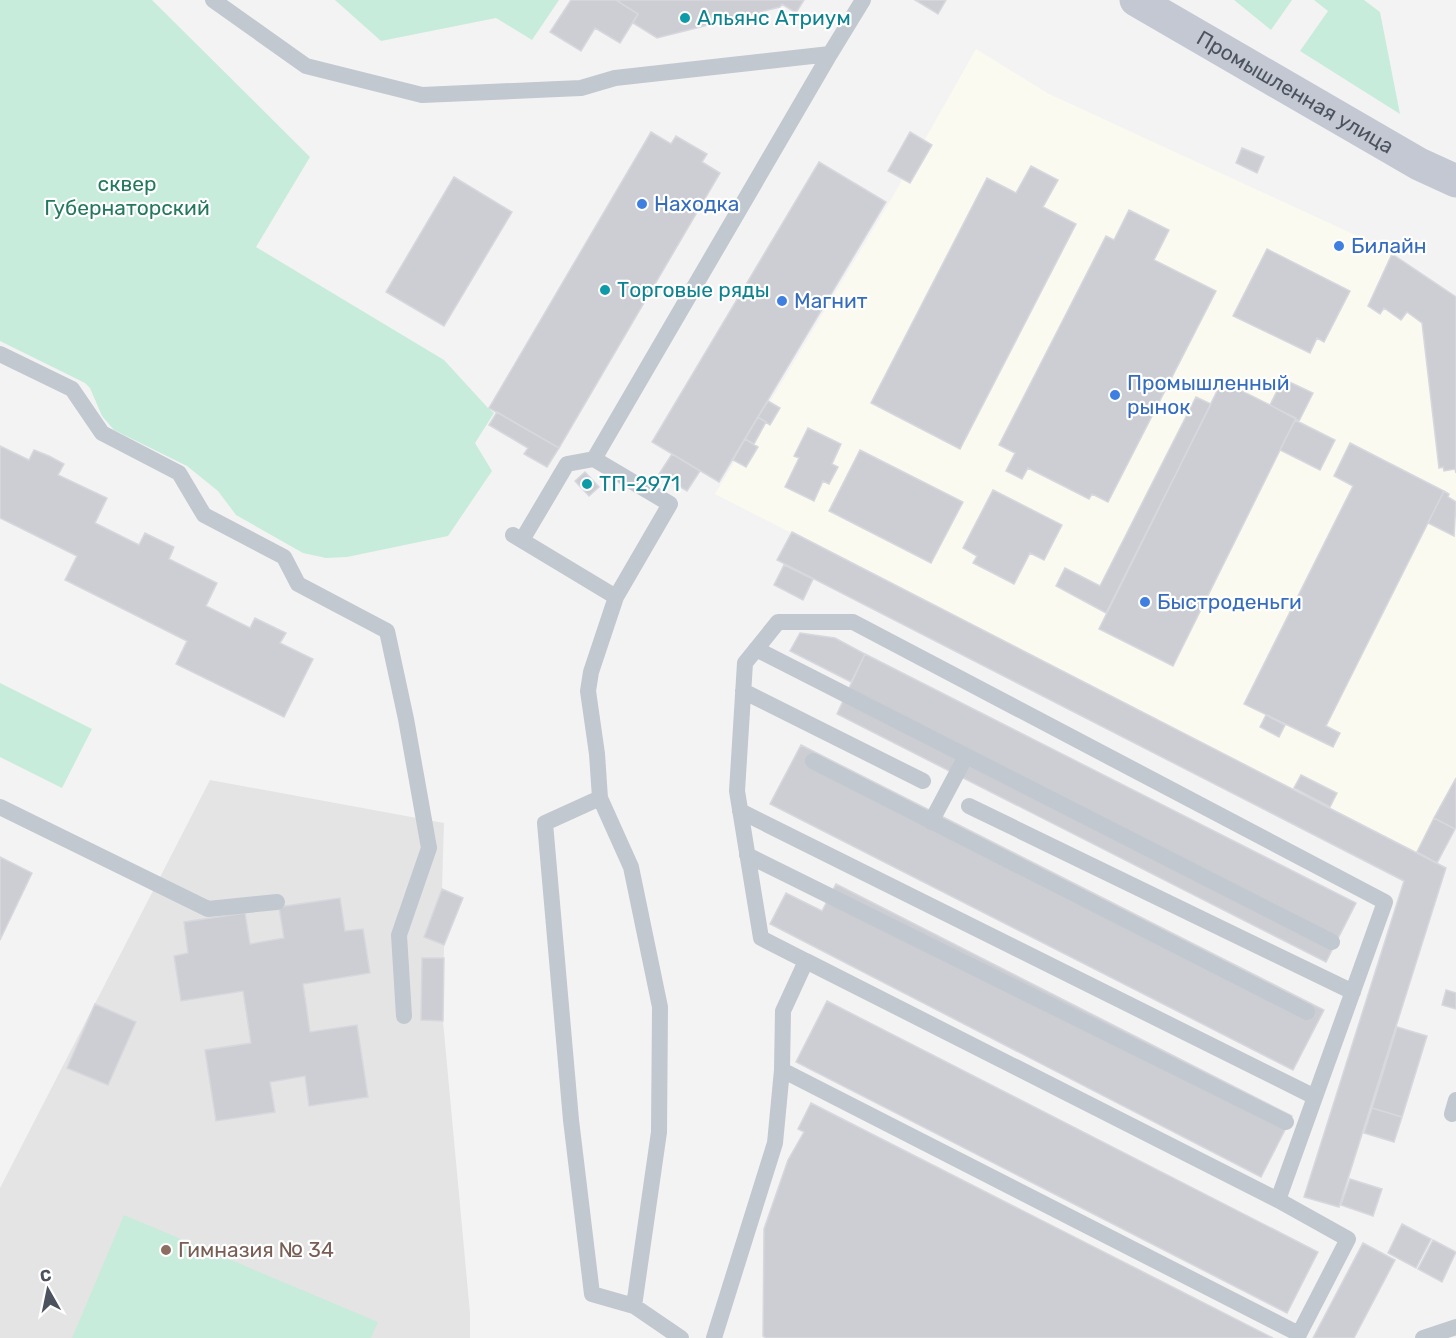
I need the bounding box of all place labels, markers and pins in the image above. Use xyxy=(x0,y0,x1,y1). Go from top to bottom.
place label: Альянс Атриум xyxy=(697,5,851,30)
marker: Альянс Атриум xyxy=(678,11,692,25)
place label: Находка xyxy=(654,191,739,216)
marker: Находка xyxy=(635,197,649,211)
place label: Билайн xyxy=(1351,233,1427,258)
marker: Билайн xyxy=(1332,239,1346,253)
place label: Торговые ряды xyxy=(617,277,770,302)
marker: Торговые ряды xyxy=(598,283,612,297)
place label: Магнит xyxy=(794,288,868,313)
marker: Магнит xyxy=(775,294,789,308)
place label: Промышленный рынок xyxy=(1127,370,1289,419)
marker: Промышленный рынок xyxy=(1108,388,1122,402)
place label: ТП-2971 xyxy=(599,471,680,496)
marker: ТП-2971 xyxy=(580,477,594,491)
place label: Быстроденьги xyxy=(1157,589,1302,614)
marker: Быстроденьги xyxy=(1138,595,1152,609)
place label: Гимназия № 34 xyxy=(178,1237,334,1262)
marker: Гимназия № 34 xyxy=(159,1243,173,1257)

